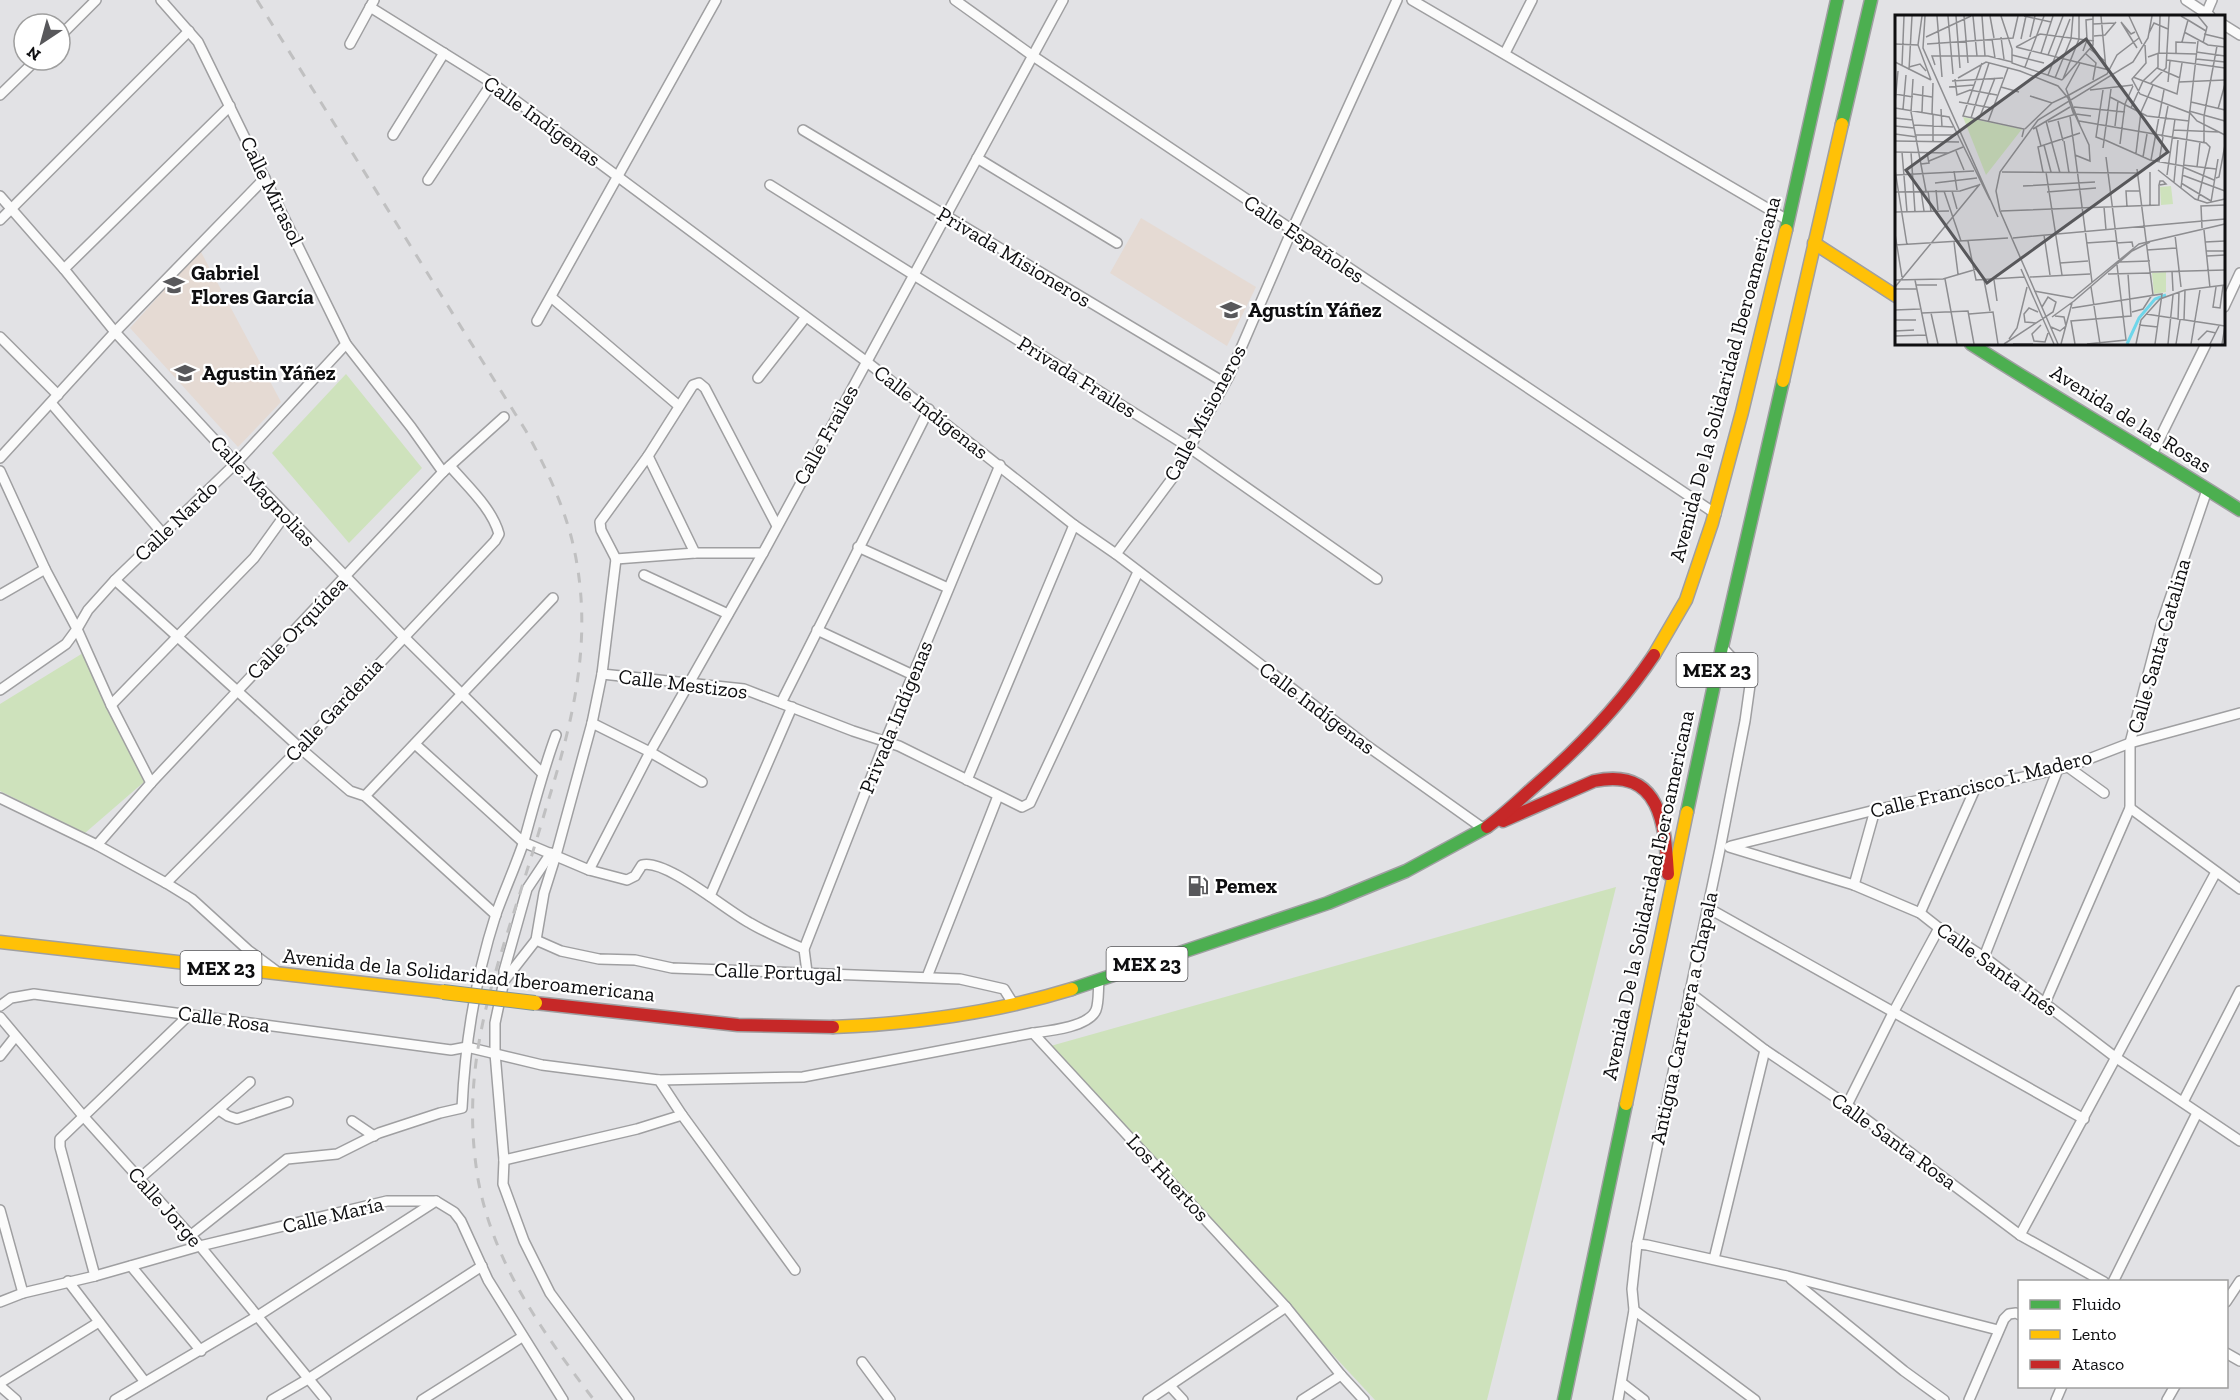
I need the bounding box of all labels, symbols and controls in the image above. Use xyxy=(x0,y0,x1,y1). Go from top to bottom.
north arrow xyxy=(12,12,72,72)
inset map xyxy=(1895,15,2225,345)
text: N xyxy=(23,42,44,65)
street label: Calle Indígenas xyxy=(479,70,606,171)
street label: Calle Mirasol xyxy=(235,132,310,250)
street label: Calle Españoles xyxy=(1239,189,1369,288)
street label: Avenida De la Solidaridad Iberoamericana xyxy=(1664,193,1785,564)
street label: Privada Misioneros xyxy=(933,201,1096,312)
place label: Gabriel Flores García xyxy=(191,260,314,309)
school or university icon: Gabriel Flores García xyxy=(162,273,186,297)
place label: Agustín Yáñez xyxy=(1248,297,1382,322)
school or university icon: Agustín Yáñez xyxy=(1219,298,1243,322)
street label: Privada Frailes xyxy=(1013,330,1141,423)
street label: Calle Misioneros xyxy=(1158,340,1251,485)
street label: Calle Indígenas xyxy=(869,359,994,464)
street label: Avenida de las Rosas xyxy=(2046,359,2216,478)
place label: Agustin Yáñez xyxy=(202,360,336,385)
school or university icon: Agustin Yáñez xyxy=(173,361,197,385)
street label: Calle Frailes xyxy=(788,380,863,489)
street label: Calle Magnolias xyxy=(205,430,321,552)
street label: Calle Nardo xyxy=(129,475,222,566)
street label: Calle Santa Catalina xyxy=(2122,555,2195,736)
street label: Calle Orquídea xyxy=(241,571,352,685)
street label: Privada Indígenas xyxy=(853,637,938,797)
street label: Calle Gardenia xyxy=(279,653,388,767)
road number: MEX 23 xyxy=(1676,653,1758,687)
street label: Calle Indígenas xyxy=(1254,656,1380,759)
street label: Calle Mestizos xyxy=(617,663,749,704)
street label: Avenida De la Solidaridad Iberoamericana xyxy=(1596,708,1699,1082)
street label: Calle Francisco I. Madero xyxy=(1867,744,2094,823)
place label: Pemex xyxy=(1215,873,1277,898)
fuel station icon: Pemex xyxy=(1186,874,1210,898)
street label: Antigua Carretera a Chapala xyxy=(1644,889,1723,1147)
street label: Calle Santa Inés xyxy=(1932,916,2063,1021)
street label: Avenida de la Solidaridad Iberoamericana xyxy=(282,943,656,1006)
road number: MEX 23 xyxy=(1106,947,1188,981)
road number: MEX 23 xyxy=(180,951,262,985)
street label: Calle Portugal xyxy=(714,957,843,986)
street label: Calle Rosa xyxy=(177,1000,272,1037)
street label: Calle Santa Rosa xyxy=(1827,1087,1962,1194)
street label: Los Huertos xyxy=(1122,1129,1215,1226)
street label: Calle Jorge xyxy=(123,1161,208,1252)
street label: Calle María xyxy=(280,1191,386,1238)
legend xyxy=(2018,1280,2228,1388)
text: Fluido xyxy=(2072,1293,2121,1315)
text: Lento xyxy=(2072,1323,2117,1345)
text: Atasco xyxy=(2072,1353,2124,1375)

